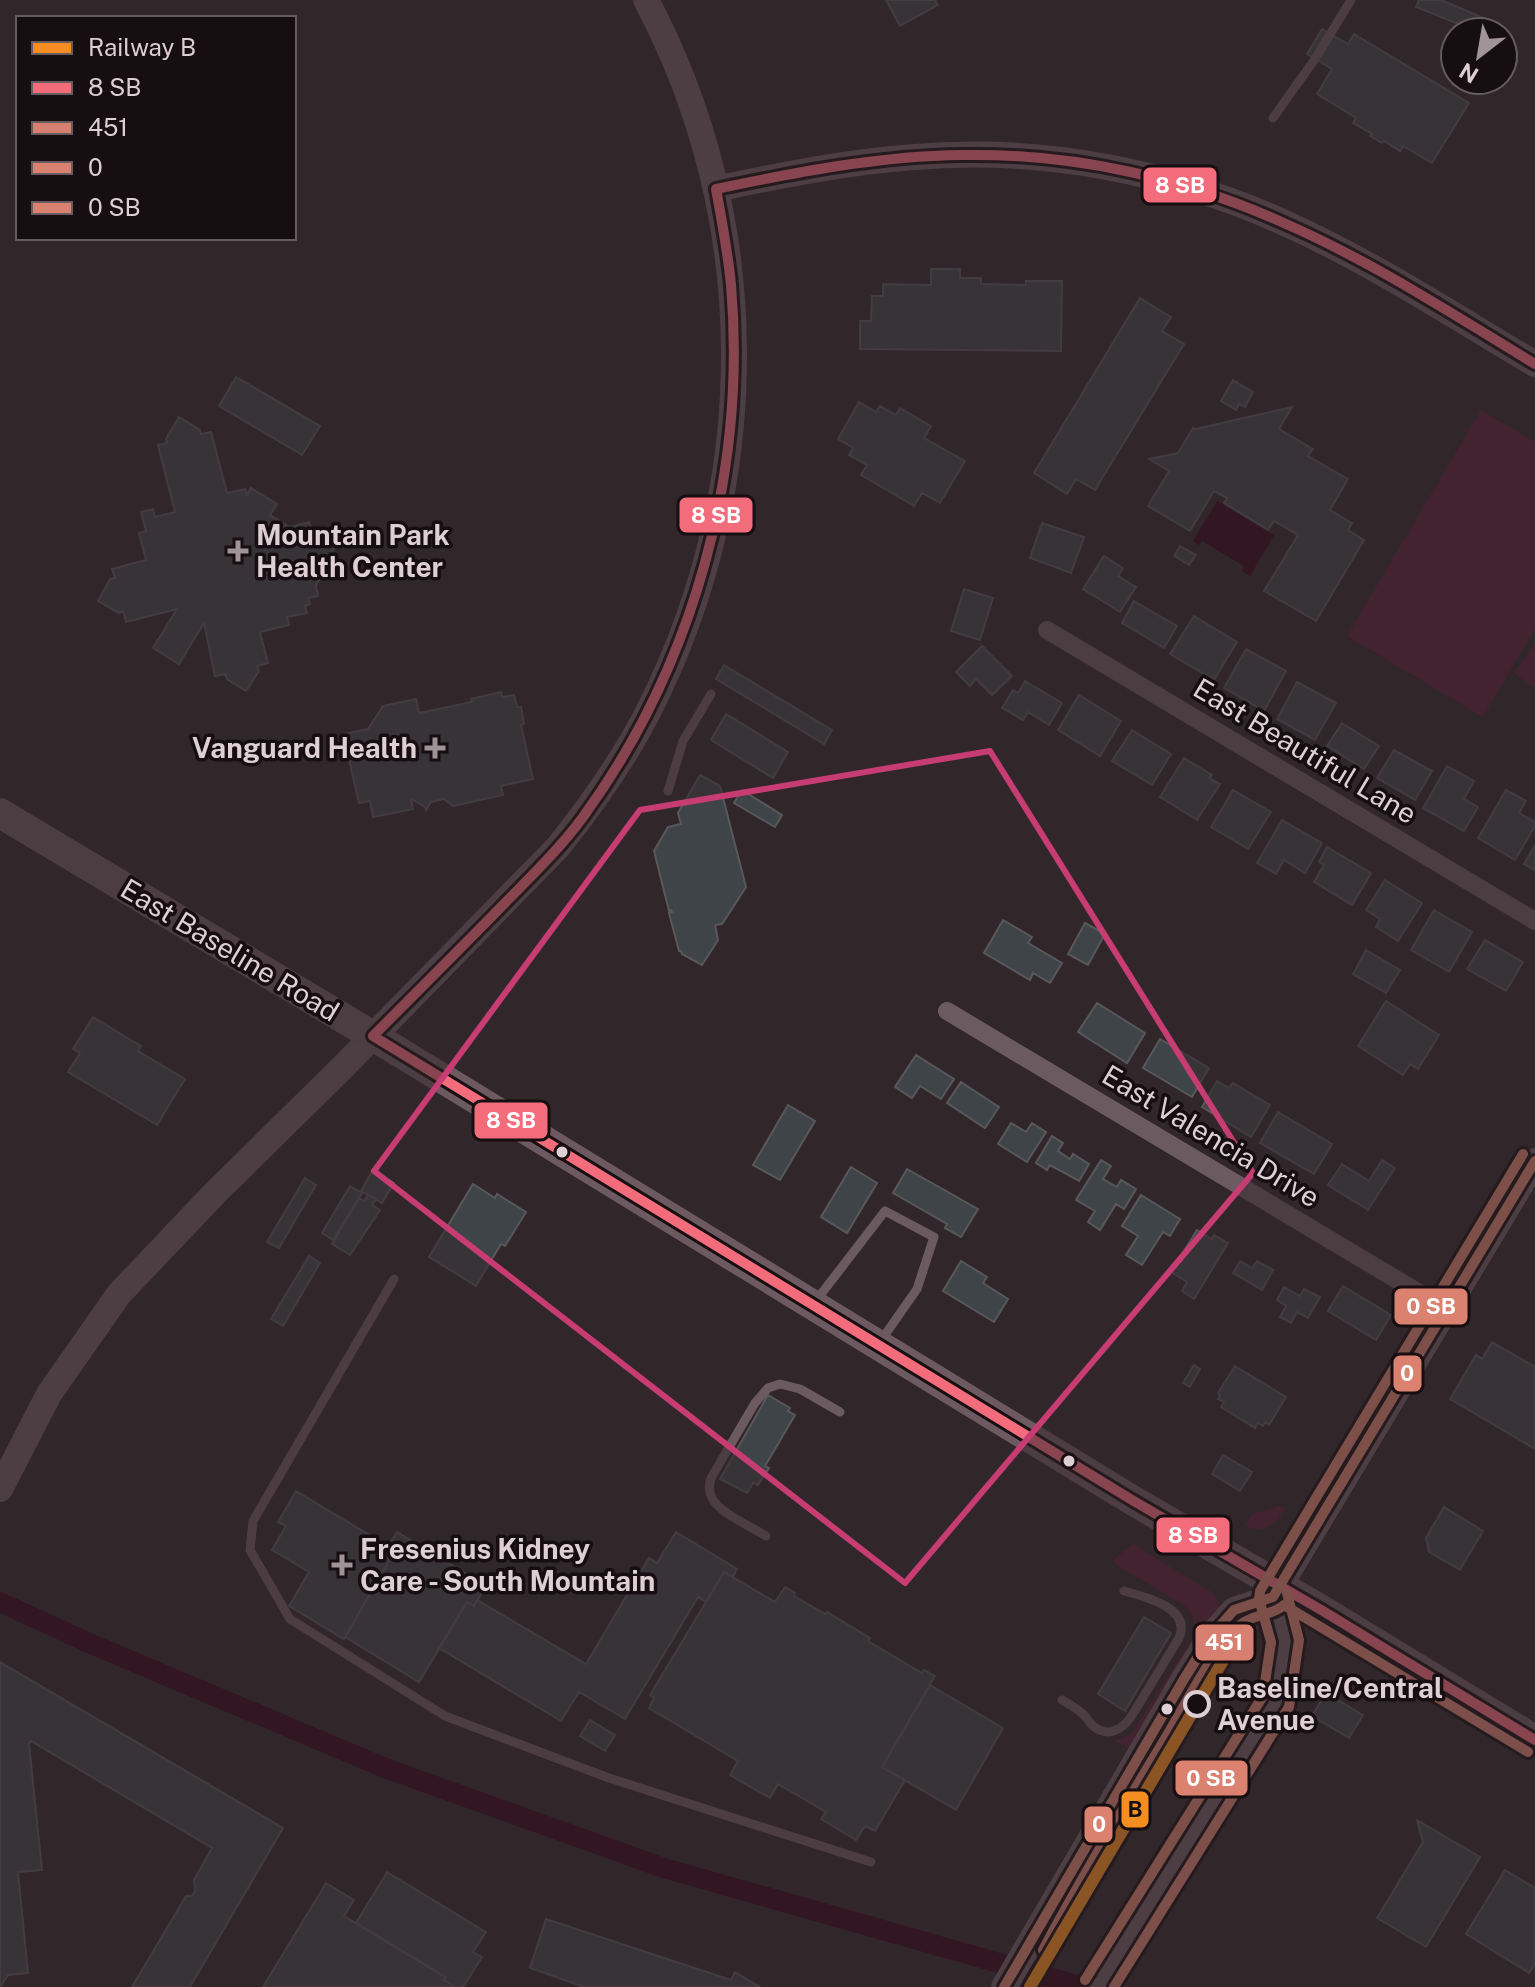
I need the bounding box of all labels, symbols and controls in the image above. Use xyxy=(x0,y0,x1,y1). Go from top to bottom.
legend xyxy=(16,16,296,240)
north arrow xyxy=(1439,16,1519,96)
text: Railway B xyxy=(88,33,196,61)
text: N xyxy=(1455,58,1483,89)
text: 8 SB xyxy=(88,73,141,101)
text: 451 xyxy=(88,113,128,141)
text: 0 xyxy=(88,153,103,181)
line badge: 8 SB xyxy=(1142,166,1218,204)
text: 8 SB xyxy=(1155,172,1205,198)
text: 0 SB xyxy=(88,193,141,221)
line badge: 8 SB xyxy=(678,496,754,534)
text: 8 SB xyxy=(691,502,741,528)
place label: Mountain Park Health Center xyxy=(256,518,450,583)
marker: Mountain Park Health Center xyxy=(227,540,249,562)
street label: East Beautiful Lane xyxy=(1188,671,1423,830)
place label: Vanguard Health xyxy=(192,731,417,764)
marker: Vanguard Health xyxy=(424,737,446,759)
street label: East Baseline Road xyxy=(115,871,345,1028)
street label: East Valencia Drive xyxy=(1097,1058,1326,1213)
line badge: 8 SB xyxy=(473,1101,549,1140)
text: 8 SB xyxy=(486,1107,536,1133)
unlabelled marker xyxy=(554,1144,570,1160)
line badge: 0 SB xyxy=(1393,1287,1469,1326)
text: 0 SB xyxy=(1406,1293,1456,1319)
line badge: 0 xyxy=(1392,1354,1423,1393)
text: 0 xyxy=(1400,1360,1414,1386)
unlabelled marker xyxy=(1061,1453,1077,1469)
line badge: 8 SB xyxy=(1155,1516,1231,1554)
text: 8 SB xyxy=(1168,1522,1218,1548)
place label: Fresenius Kidney Care - South Mountain xyxy=(360,1532,655,1597)
marker: Fresenius Kidney Care - South Mountain xyxy=(331,1554,353,1576)
line badge: 451 xyxy=(1194,1623,1255,1662)
text: 451 xyxy=(1205,1629,1243,1655)
place label: Baseline/Central Avenue xyxy=(1217,1671,1443,1736)
marker: Baseline/Central Avenue xyxy=(1184,1691,1210,1717)
unlabelled marker xyxy=(1159,1701,1175,1717)
line badge: 0 SB xyxy=(1174,1759,1249,1797)
text: 0 SB xyxy=(1186,1765,1236,1791)
line badge: B xyxy=(1120,1790,1150,1829)
text: B xyxy=(1127,1796,1143,1822)
line badge: 0 xyxy=(1083,1805,1114,1844)
text: 0 xyxy=(1092,1811,1106,1837)

